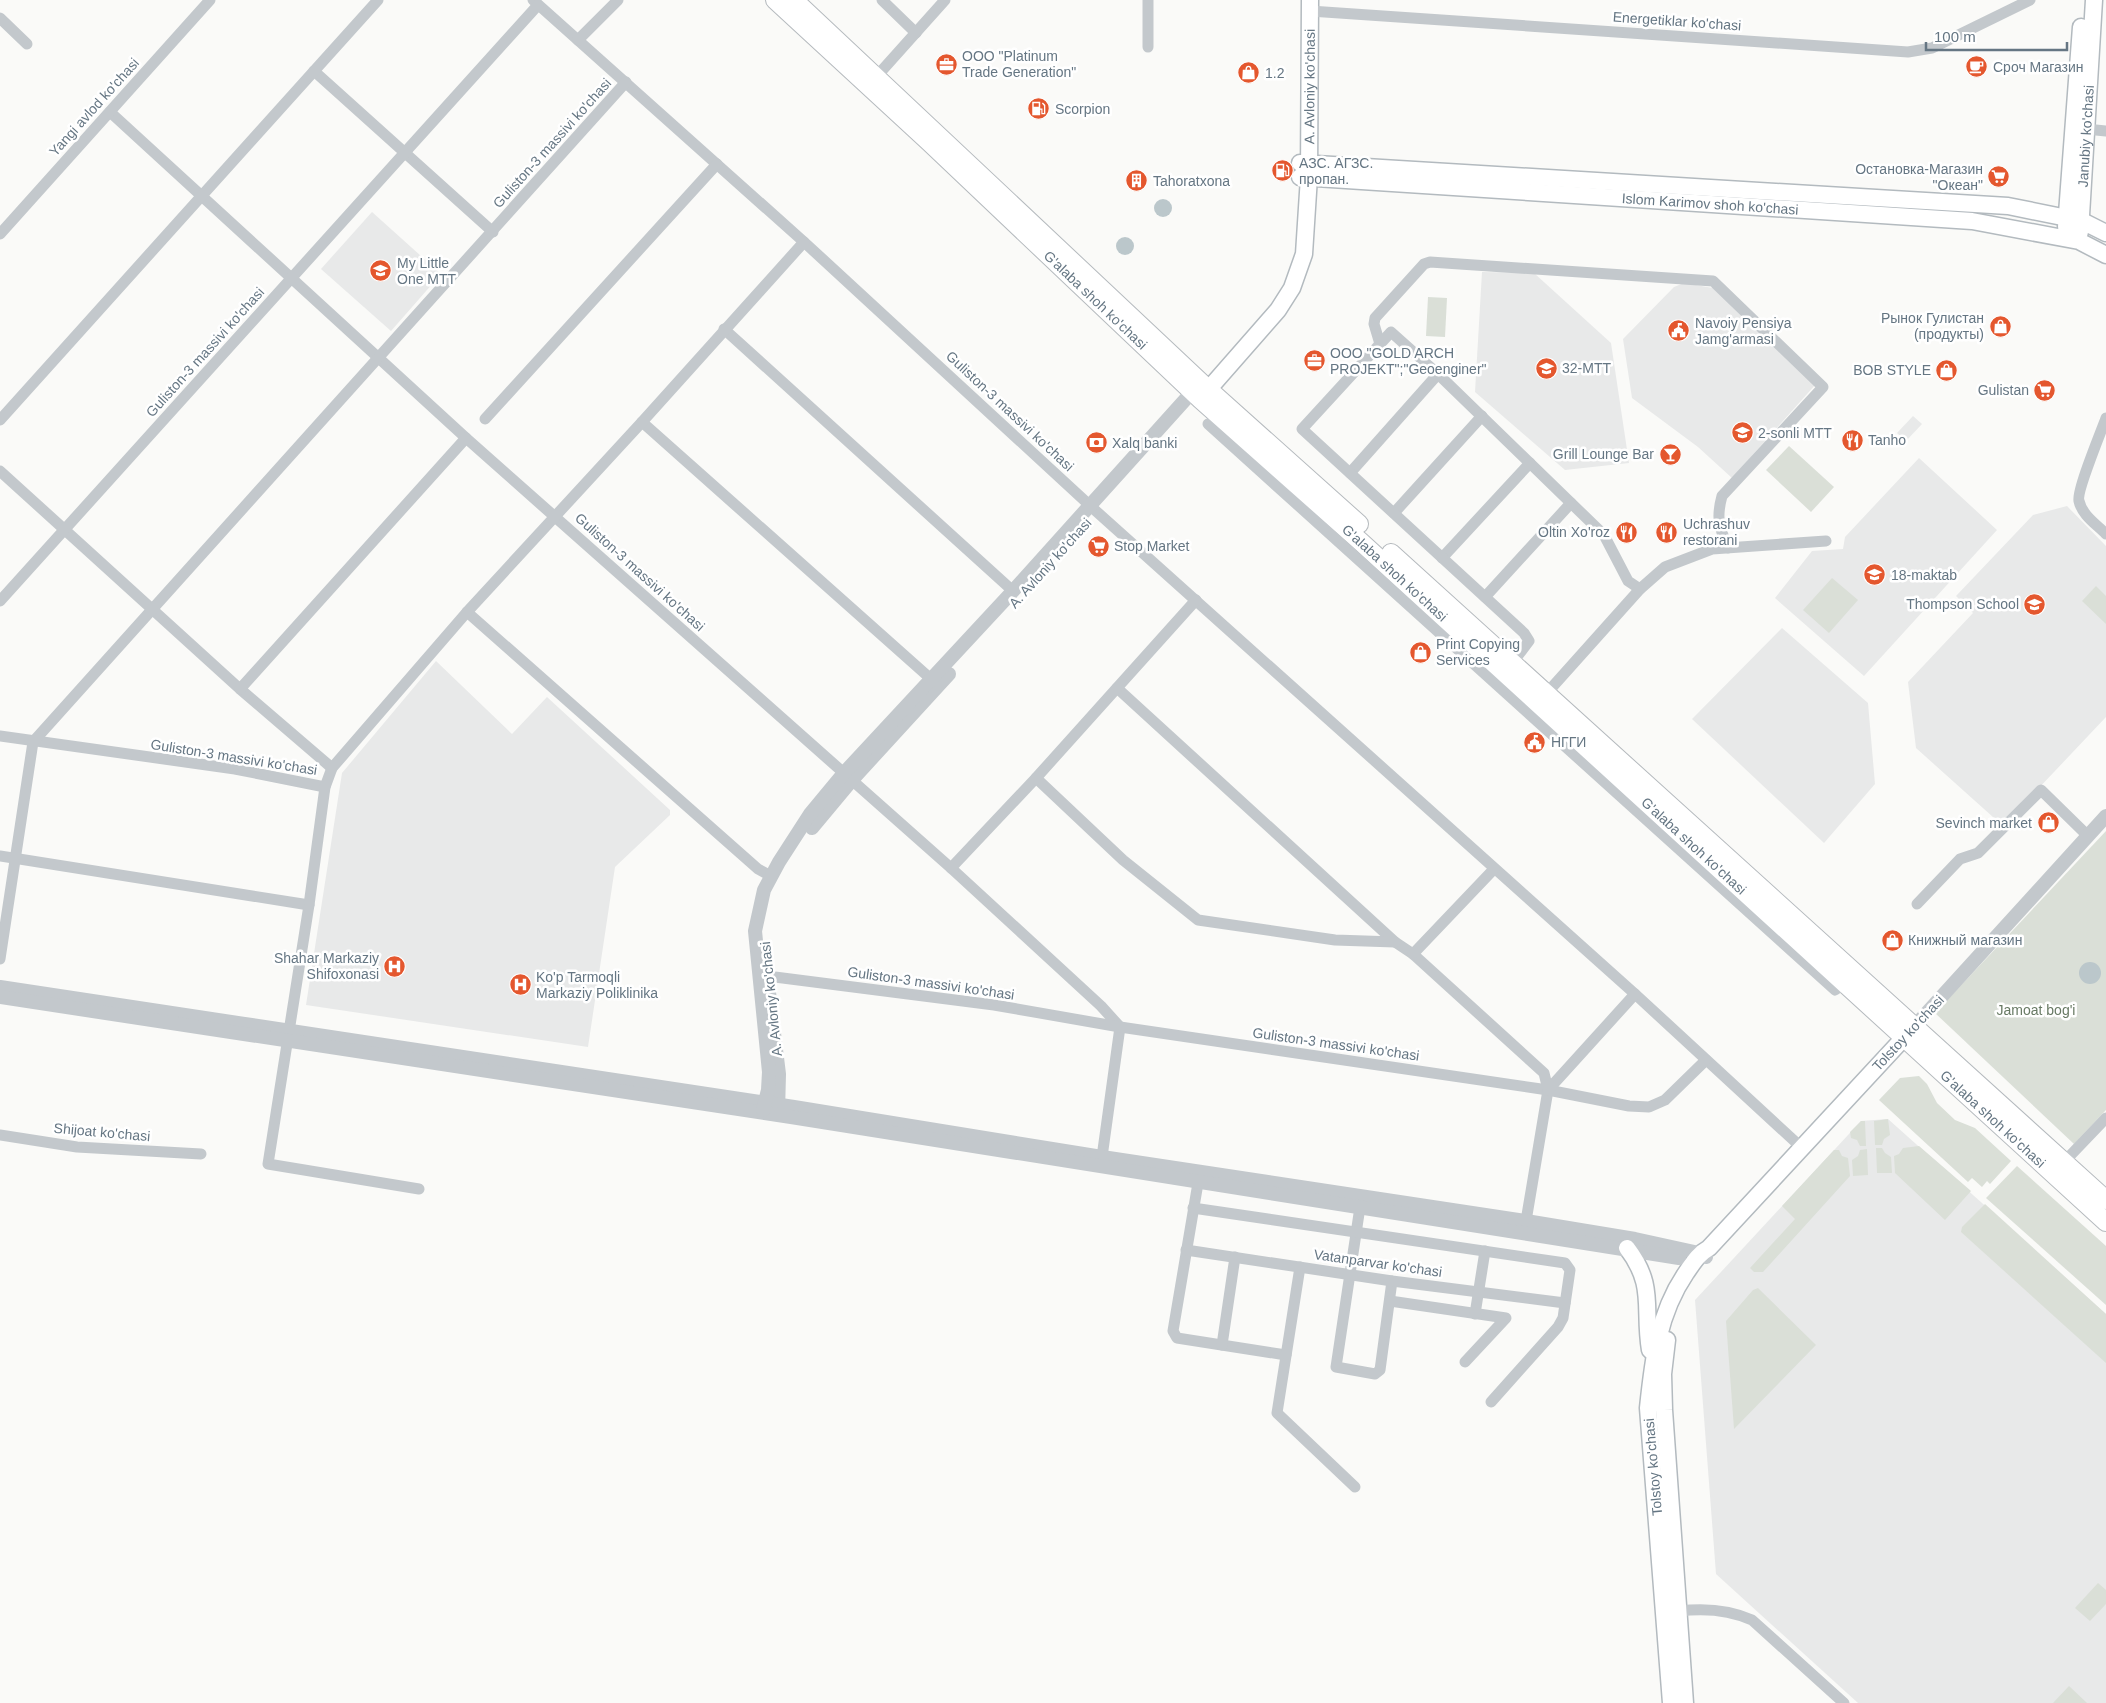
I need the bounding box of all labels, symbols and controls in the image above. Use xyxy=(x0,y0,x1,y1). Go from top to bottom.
street label: Energetiklar ko'chasi xyxy=(1612,9,1742,33)
scale bar xyxy=(1926,20,2067,52)
text: 100 m xyxy=(1934,28,1976,45)
street label: A. Avloniy ko'chasi xyxy=(1301,29,1318,144)
place label: OOO "Platinum Trade Generation" xyxy=(962,48,1076,80)
office icon: OOO "Platinum Trade Generation" xyxy=(934,52,958,76)
street label: Yangi avlod ko'chasi xyxy=(46,55,142,159)
cafe icon: Сроч Магазин xyxy=(1965,55,1989,79)
place label: Сроч Магазин xyxy=(1993,59,2084,75)
shop icon: 1.2 xyxy=(1237,61,1261,85)
place label: 1.2 xyxy=(1265,65,1285,81)
street label: Guliston-3 massivi ko'chasi xyxy=(490,75,614,211)
street label: Janubiy ko'chasi xyxy=(2075,85,2097,188)
fuel station icon: Scorpion xyxy=(1027,97,1051,121)
place label: Scorpion xyxy=(1055,101,1110,117)
place label: АЗС. АГЗС. пропан. xyxy=(1299,155,1373,187)
fuel station icon: АЗС. АГЗС. пропан. xyxy=(1271,159,1295,183)
place label: Остановка-Магазин "Океан" xyxy=(1855,161,1983,193)
supermarket icon: Остановка-Магазин "Океан" xyxy=(1987,165,2011,189)
building icon: Tahoratxona xyxy=(1125,169,1149,193)
place label: Tahoratxona xyxy=(1153,173,1230,189)
street label: Islom Karimov shoh ko'chasi xyxy=(1621,190,1799,218)
street label: G'alaba shoh ko'chasi xyxy=(1041,247,1150,353)
place label: My Little One MTT xyxy=(397,255,457,287)
school or university icon: My Little One MTT xyxy=(369,259,393,283)
street label: Guliston-3 massivi ko'chasi xyxy=(143,284,267,420)
place label: Рынок Гулистан (продукты) xyxy=(1881,310,1984,342)
shop icon: Рынок Гулистан (продукты) xyxy=(1988,314,2012,338)
place label: Navoiy Pensiya Jamg'armasi xyxy=(1695,315,1792,347)
public building icon: Navoiy Pensiya Jamg'armasi xyxy=(1667,319,1691,343)
place label: ООО "GOLD ARCH PROJEKT";"Geoenginer" xyxy=(1330,345,1487,377)
street label: Guliston-3 massivi ko'chasi xyxy=(943,348,1077,474)
office icon: ООО "GOLD ARCH PROJEKT";"Geoenginer" xyxy=(1302,349,1326,373)
school or university icon: 32-MTT xyxy=(1534,356,1558,380)
shop icon: BOB STYLE xyxy=(1935,358,1959,382)
place label: 32-MTT xyxy=(1562,360,1611,376)
place label: BOB STYLE xyxy=(1853,362,1931,378)
supermarket icon: Gulistan xyxy=(2033,378,2057,402)
place label: Gulistan xyxy=(1978,382,2029,398)
school or university icon: 2-sonli MTT xyxy=(1730,421,1754,445)
place label: 2-sonli MTT xyxy=(1758,425,1832,441)
restaurant icon: Tanho xyxy=(1840,428,1864,452)
bank icon: Xalq banki xyxy=(1084,431,1108,455)
place label: Tanho xyxy=(1868,432,1906,448)
place label: Xalq banki xyxy=(1112,435,1177,451)
bar icon: Grill Lounge Bar xyxy=(1658,442,1682,466)
place label: Grill Lounge Bar xyxy=(1553,446,1654,462)
street label: Guliston-3 massivi ko'chasi xyxy=(572,510,708,634)
street label: A. Avloniy ko'chasi xyxy=(1005,515,1095,611)
place label: Uchrashuv restorani xyxy=(1683,516,1750,548)
restaurant icon: Oltin Xo'roz xyxy=(1614,520,1638,544)
restaurant icon: Uchrashuv restorani xyxy=(1655,520,1679,544)
street label: G'alaba shoh ko'chasi xyxy=(1339,521,1450,625)
place label: Oltin Xo'roz xyxy=(1538,524,1610,540)
supermarket icon: Stop Market xyxy=(1086,534,1110,558)
place label: Stop Market xyxy=(1114,538,1190,554)
school or university icon: 18-maktab xyxy=(1863,563,1887,587)
place label: 18-maktab xyxy=(1891,567,1957,583)
school or university icon: Thompson School xyxy=(2023,592,2047,616)
place label: Thompson School xyxy=(1906,596,2019,612)
place label: Print Copying Services xyxy=(1436,636,1520,668)
shop icon: Print Copying Services xyxy=(1408,640,1432,664)
public building icon: НГГИ xyxy=(1523,730,1547,754)
place label: НГГИ xyxy=(1551,734,1586,750)
street label: Guliston-3 massivi ko'chasi xyxy=(150,736,318,778)
street label: G'alaba shoh ko'chasi xyxy=(1638,794,1750,898)
shop icon: Sevinch market xyxy=(2036,811,2060,835)
place label: Sevinch market xyxy=(1936,815,2032,831)
shop icon: Книжный магазин xyxy=(1880,928,1904,952)
place label: Книжный магазин xyxy=(1908,932,2022,948)
street label: A. Avloniy ko'chasi xyxy=(757,941,785,1057)
place label: Shahar Markaziy Shifoxonasi xyxy=(274,950,379,982)
hospital icon: Shahar Markaziy Shifoxonasi xyxy=(383,954,407,978)
street label: Guliston-3 massivi ko'chasi xyxy=(847,963,1015,1003)
place label: Ko'p Tarmoqli Markaziy Poliklinika xyxy=(536,969,658,1001)
hospital icon: Ko'p Tarmoqli Markaziy Poliklinika xyxy=(508,973,532,997)
street label: Tolstoy ko'chasi xyxy=(1869,992,1947,1074)
park label: Jamoat bog'i xyxy=(1997,1002,2075,1018)
street label: Guliston-3 massivi ko'chasi xyxy=(1252,1024,1420,1064)
street label: G'alaba shoh ko'chasi xyxy=(1937,1067,2049,1171)
street label: Shijoat ko'chasi xyxy=(53,1120,151,1144)
street label: Vatanparvar ko'chasi xyxy=(1313,1246,1443,1280)
street label: Tolstoy ko'chasi xyxy=(1641,1418,1665,1516)

